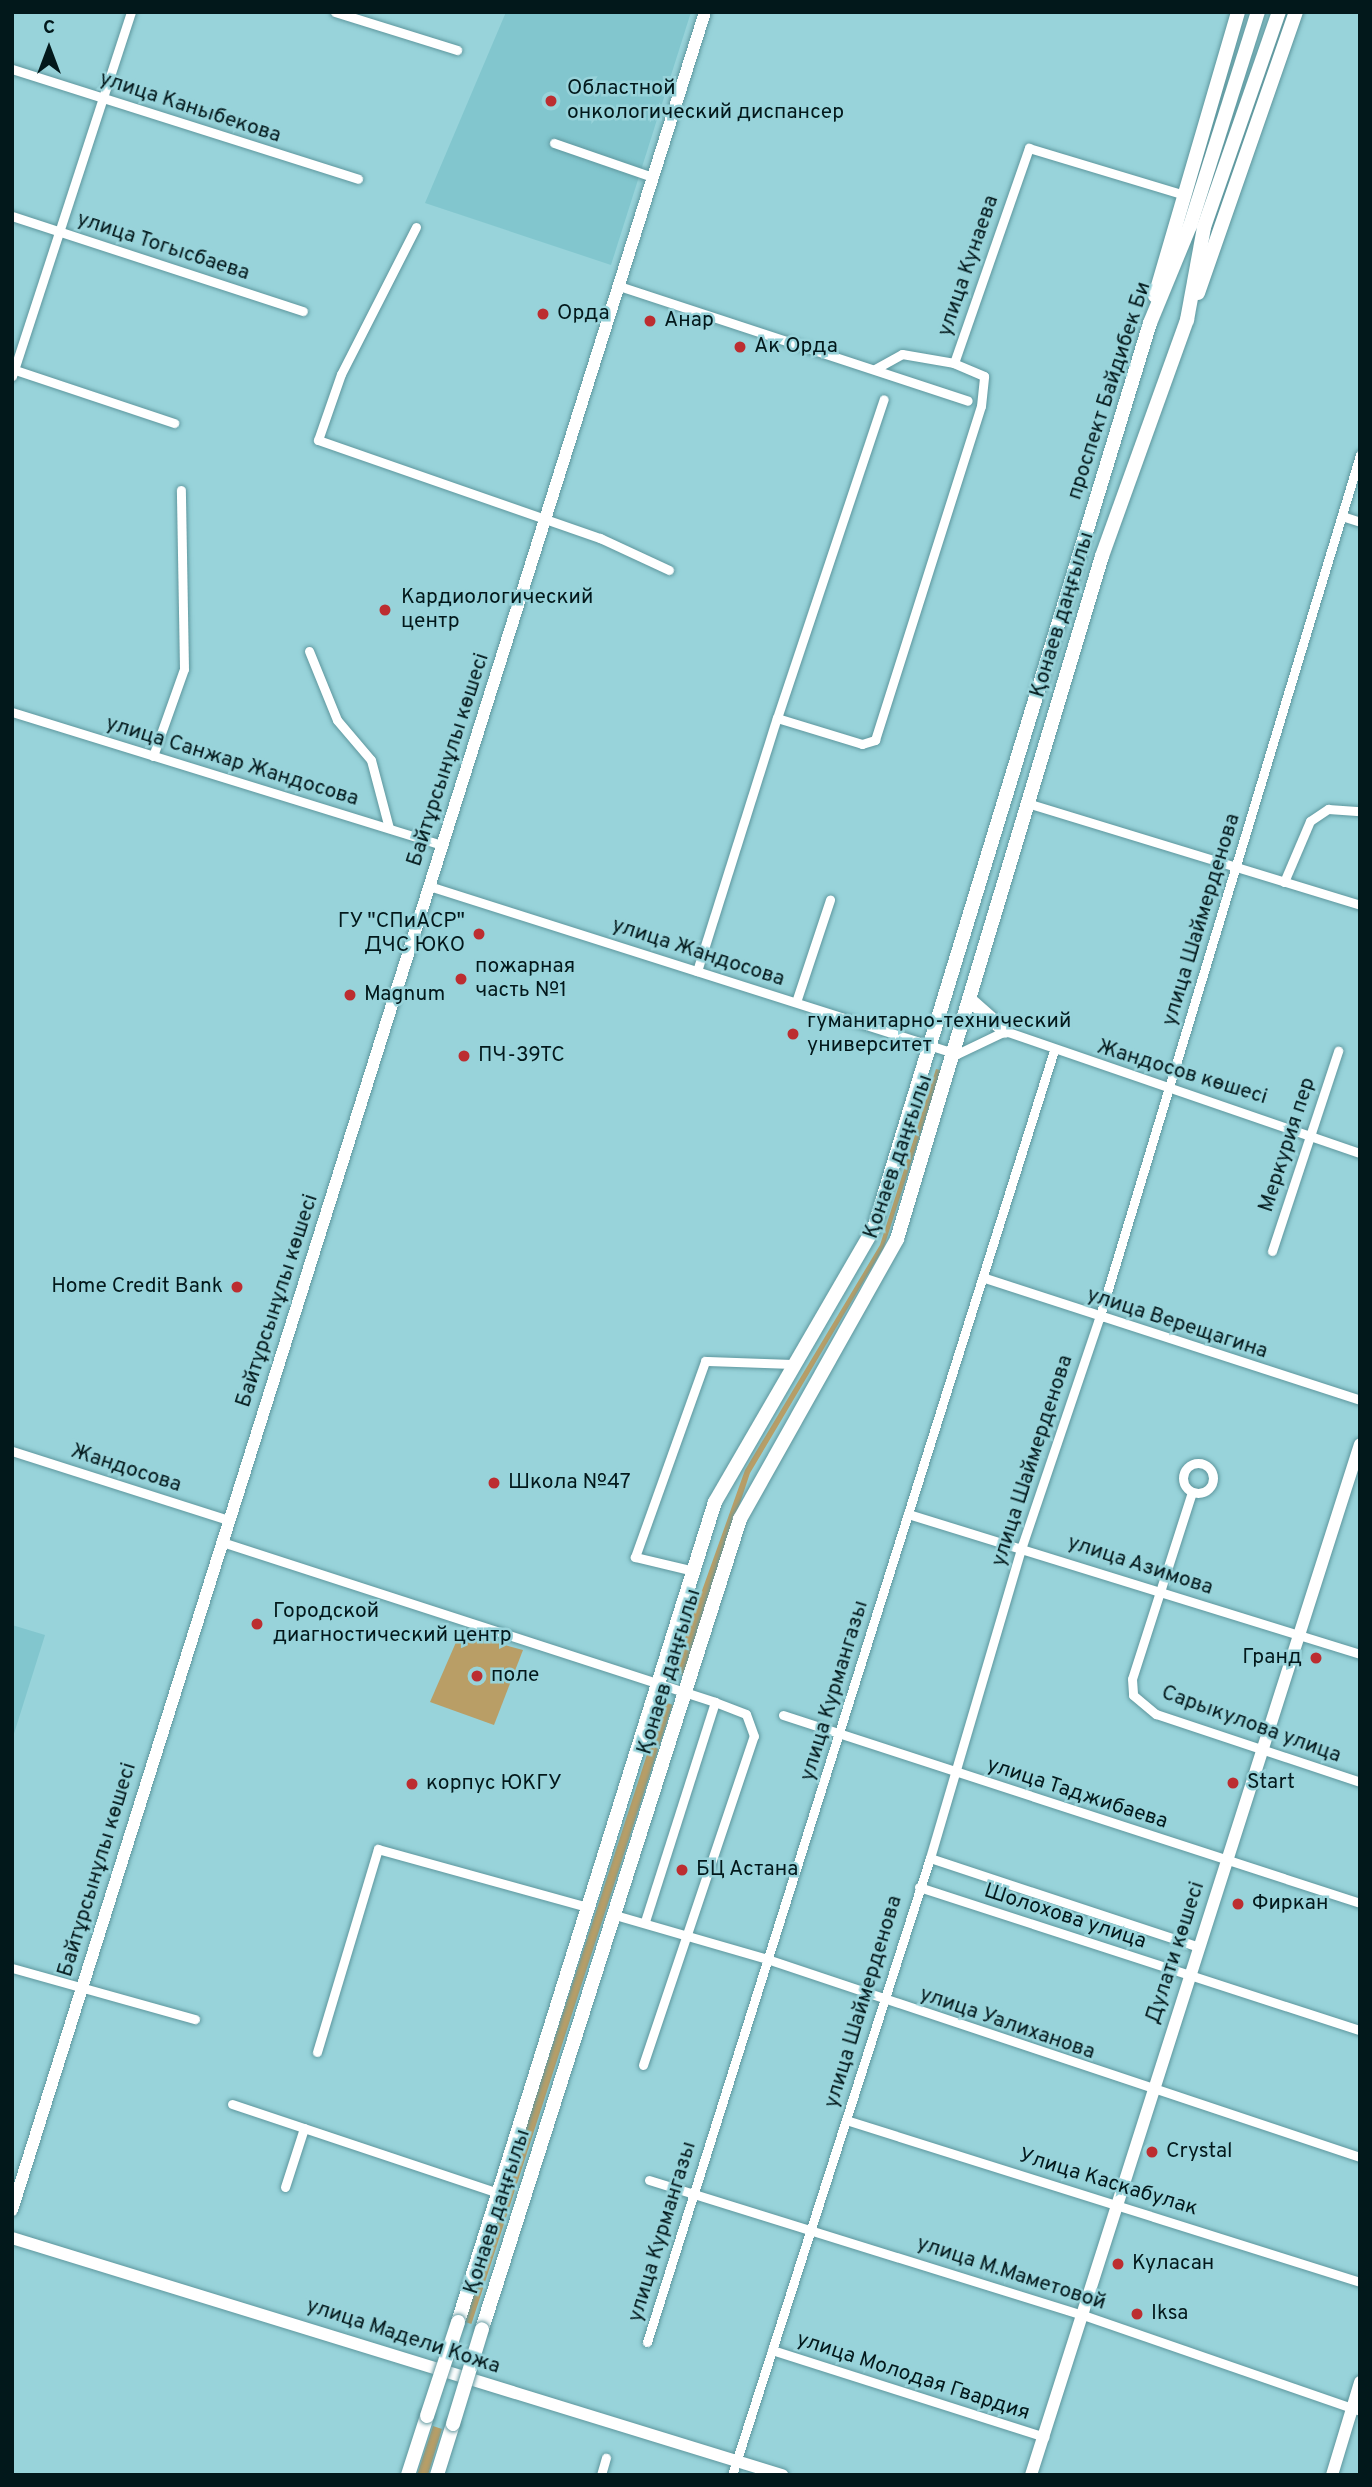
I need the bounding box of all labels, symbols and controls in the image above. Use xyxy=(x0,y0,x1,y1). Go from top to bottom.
north arrow xyxy=(14,14,84,84)
text: С xyxy=(43,16,55,40)
street label: улица Каныбекова xyxy=(96,67,284,149)
place label: Областной онкологический диспансер xyxy=(567,76,844,126)
marker: Областной онкологический диспансер xyxy=(541,91,561,111)
street label: улица Кунаева xyxy=(933,192,1005,340)
street label: улица Тогысбаева xyxy=(73,207,253,287)
street label: проспект Байдибек Би xyxy=(1063,279,1157,503)
place label: Орда xyxy=(557,301,610,327)
marker: Орда xyxy=(535,306,551,322)
place label: Анар xyxy=(664,308,714,334)
marker: Анар xyxy=(642,313,658,329)
place label: Ак Орда xyxy=(754,334,838,360)
marker: Ак Орда xyxy=(732,339,748,355)
street label: Қонаев даңғылы xyxy=(1026,529,1100,701)
place label: Кардиологический центр xyxy=(401,585,593,635)
marker: Кардиологический центр xyxy=(375,600,395,620)
street label: Байтұрсынұлы көшесі xyxy=(403,650,495,870)
street label: улица Санжар Жандосова xyxy=(102,711,362,813)
street label: улица Шаймерденова xyxy=(1158,811,1246,1029)
place label: ГУ "СПиАСР" ДЧС ЮКО xyxy=(337,909,465,959)
street label: улица Жандосова xyxy=(608,913,788,993)
marker: ГУ "СПиАСР" ДЧС ЮКО xyxy=(471,926,487,942)
place label: пожарная часть №1 xyxy=(475,954,575,1004)
marker: пожарная часть №1 xyxy=(453,971,469,987)
place label: Magnum xyxy=(364,982,445,1008)
marker: Magnum xyxy=(342,987,358,1003)
place label: гуманитарно-технический университет xyxy=(807,1009,1071,1059)
marker: гуманитарно-технический университет xyxy=(785,1026,801,1042)
street label: Жандосов көшесі xyxy=(1094,1035,1270,1111)
place label: ПЧ-39ТС xyxy=(478,1043,565,1069)
marker: ПЧ-39ТС xyxy=(456,1048,472,1064)
street label: Қонаев даңғылы xyxy=(859,1072,939,1242)
street label: Меркурия пер xyxy=(1254,1074,1322,1216)
street label: Байтұрсынұлы көшесі xyxy=(232,1191,324,1411)
place label: Home Credit Bank xyxy=(51,1274,223,1300)
marker: Home Credit Bank xyxy=(229,1279,245,1295)
street label: улица Верещагина xyxy=(1083,1283,1271,1365)
street label: улица Шаймерденова xyxy=(987,1352,1079,1570)
street label: Жандосова xyxy=(68,1439,184,1499)
place label: Школа №47 xyxy=(508,1470,631,1496)
marker: Школа №47 xyxy=(486,1475,502,1491)
street label: улица Азимова xyxy=(1064,1530,1216,1602)
street label: Қонаев даңғылы xyxy=(633,1586,707,1758)
street label: улица Курмангазы xyxy=(796,1598,874,1784)
place label: Городской диагностический центр xyxy=(273,1599,512,1649)
marker: Городской диагностический центр xyxy=(247,1614,267,1634)
place label: Гранд xyxy=(1242,1645,1302,1671)
marker: Гранд xyxy=(1308,1650,1324,1666)
place label: поле xyxy=(491,1663,539,1689)
marker: поле xyxy=(469,1668,485,1684)
street label: Сарыкулова улица xyxy=(1158,1681,1344,1769)
street label: улица Таджибаева xyxy=(983,1753,1171,1835)
street label: Байтұрсынұлы көшесі xyxy=(53,1760,143,1980)
place label: Start xyxy=(1247,1770,1295,1796)
place label: корпус ЮКГУ xyxy=(426,1771,562,1797)
marker: Start xyxy=(1225,1775,1241,1791)
marker: корпус ЮКГУ xyxy=(404,1776,420,1792)
place label: БЦ Астана xyxy=(696,1857,799,1883)
marker: БЦ Астана xyxy=(674,1862,690,1878)
street label: Шолохова улица xyxy=(981,1879,1149,1955)
street label: Дулати көшесі xyxy=(1141,1879,1211,2027)
place label: Фиркан xyxy=(1252,1891,1328,1917)
street label: улица Шаймерденова xyxy=(820,1893,908,2111)
marker: Фиркан xyxy=(1230,1896,1246,1912)
street label: улица Уалиханова xyxy=(916,1982,1098,2066)
street label: Қонаев даңғылы xyxy=(459,2126,537,2298)
street label: улица Курмангазы xyxy=(624,2139,702,2325)
place label: Crystal xyxy=(1166,2139,1233,2165)
street label: Улица Каскабулак xyxy=(1015,2144,1201,2222)
marker: Crystal xyxy=(1144,2144,1160,2160)
street label: улица М.Маметовой xyxy=(913,2232,1109,2316)
place label: Куласан xyxy=(1132,2251,1214,2277)
marker: Куласан xyxy=(1110,2256,1126,2272)
street label: улица Мадели Кожа xyxy=(303,2294,503,2380)
place label: Iksa xyxy=(1151,2301,1188,2327)
marker: Iksa xyxy=(1129,2306,1145,2322)
street label: улица Молодая Гвардия xyxy=(793,2327,1033,2427)

